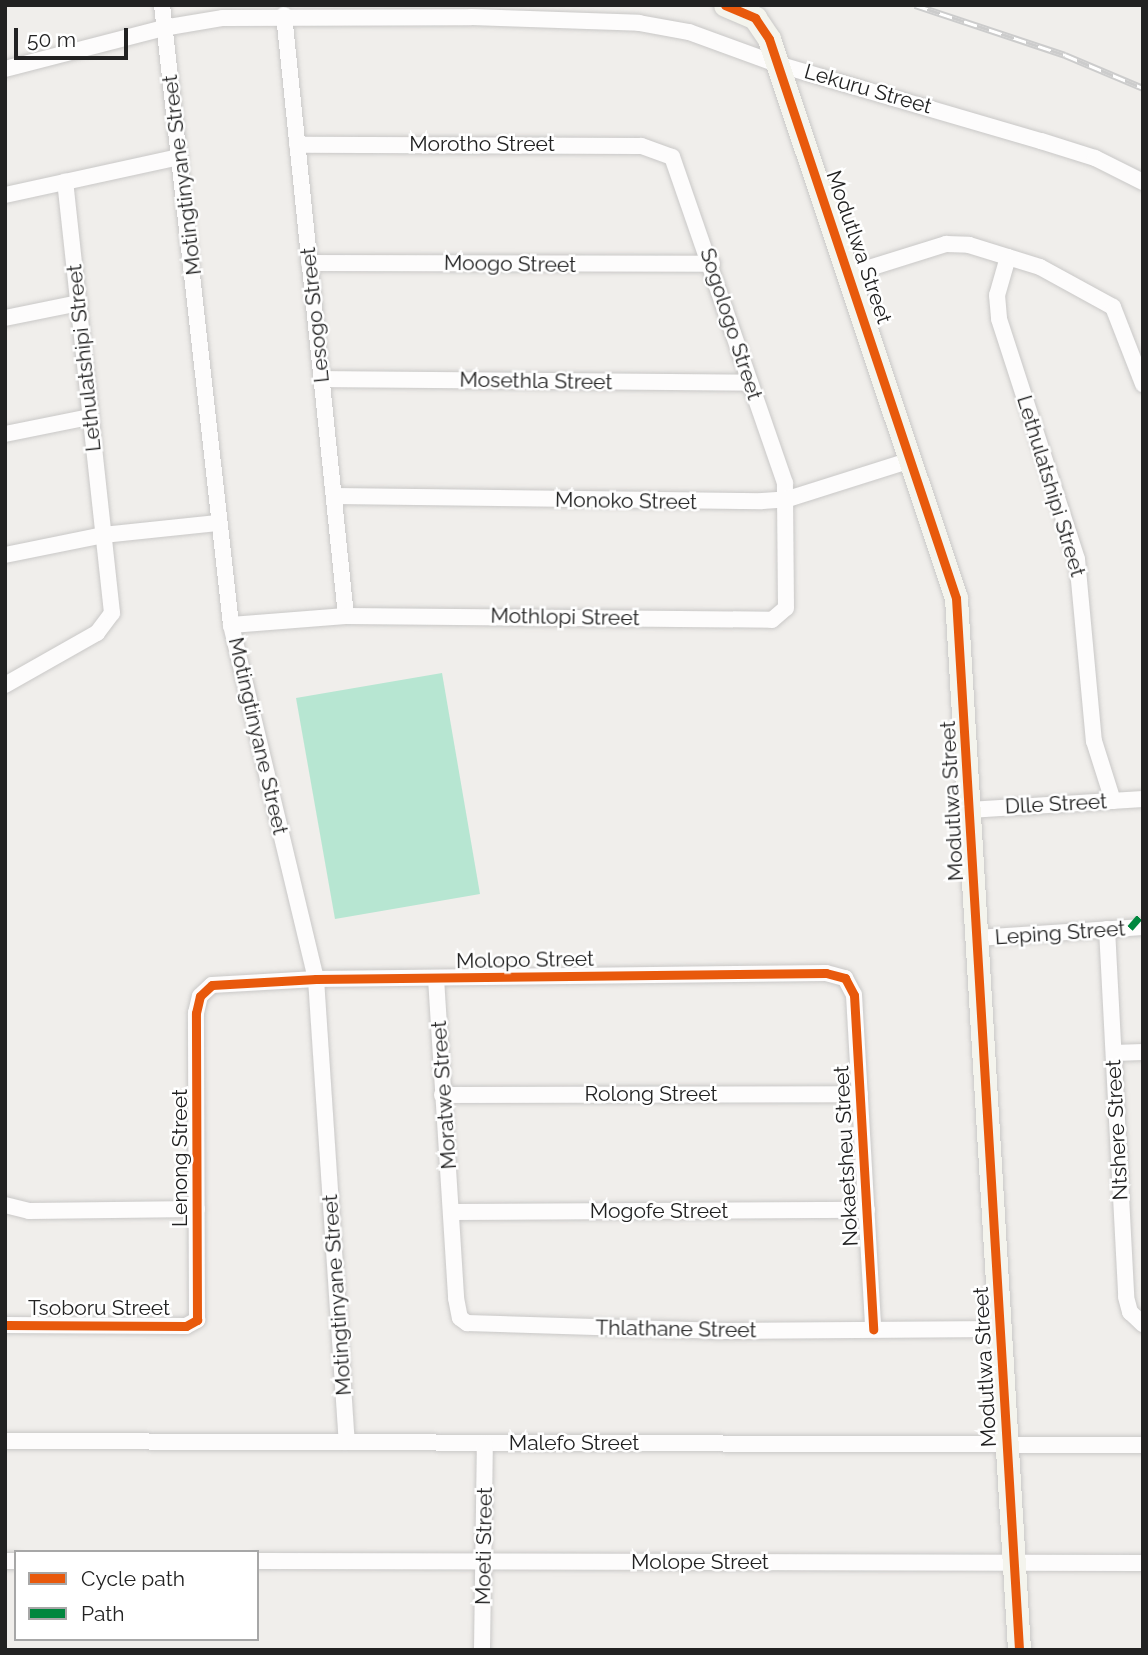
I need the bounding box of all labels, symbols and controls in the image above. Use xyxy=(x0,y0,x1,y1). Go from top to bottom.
scale bar xyxy=(18,14,131,58)
text: 50 m xyxy=(27,27,76,52)
street label: Lekuru Street xyxy=(801,59,935,119)
street label: Motingtinyane Street xyxy=(157,73,207,277)
street label: Morotho Street xyxy=(409,131,555,157)
street label: Modutlwa Street xyxy=(821,167,897,327)
street label: Sogologo Street xyxy=(695,245,767,403)
street label: Lesogo Street xyxy=(295,246,335,384)
street label: Moogo Street xyxy=(444,250,576,278)
street label: Lethulatshipi Street xyxy=(62,263,106,453)
street label: Mosethla Street xyxy=(459,367,613,395)
street label: Lethulatshipi Street xyxy=(1011,392,1091,580)
street label: Monoko Street xyxy=(555,487,697,515)
street label: Mothlopi Street xyxy=(490,603,640,631)
street label: Motingtinyane Street xyxy=(223,635,293,837)
street label: Modutlwa Street xyxy=(935,720,969,882)
street label: Dlle Street xyxy=(1004,789,1108,819)
street label: Leping Street xyxy=(994,916,1126,950)
street label: Molopo Street xyxy=(456,946,594,974)
street label: Moratwe Street xyxy=(426,1020,462,1170)
street label: Ntshere Street xyxy=(1101,1059,1133,1201)
street label: Nokaetsheu Street xyxy=(829,1065,863,1247)
street label: Rolong Street xyxy=(585,1081,717,1107)
street label: Lenong Street xyxy=(167,1089,193,1227)
street label: Motingtinyane Street xyxy=(317,1194,357,1396)
street label: Mogofe Street xyxy=(590,1198,728,1224)
street label: Modutlwa Street xyxy=(968,1286,1002,1448)
street label: Tsoboru Street xyxy=(28,1295,170,1321)
street label: Thlathane Street xyxy=(595,1315,757,1343)
street label: Malefo Street xyxy=(509,1430,639,1456)
street label: Moeti Street xyxy=(470,1487,498,1605)
street label: Molope Street xyxy=(631,1549,769,1575)
legend xyxy=(14,1550,259,1641)
text: Cycle path xyxy=(81,1566,185,1591)
text: Path xyxy=(81,1601,125,1626)

